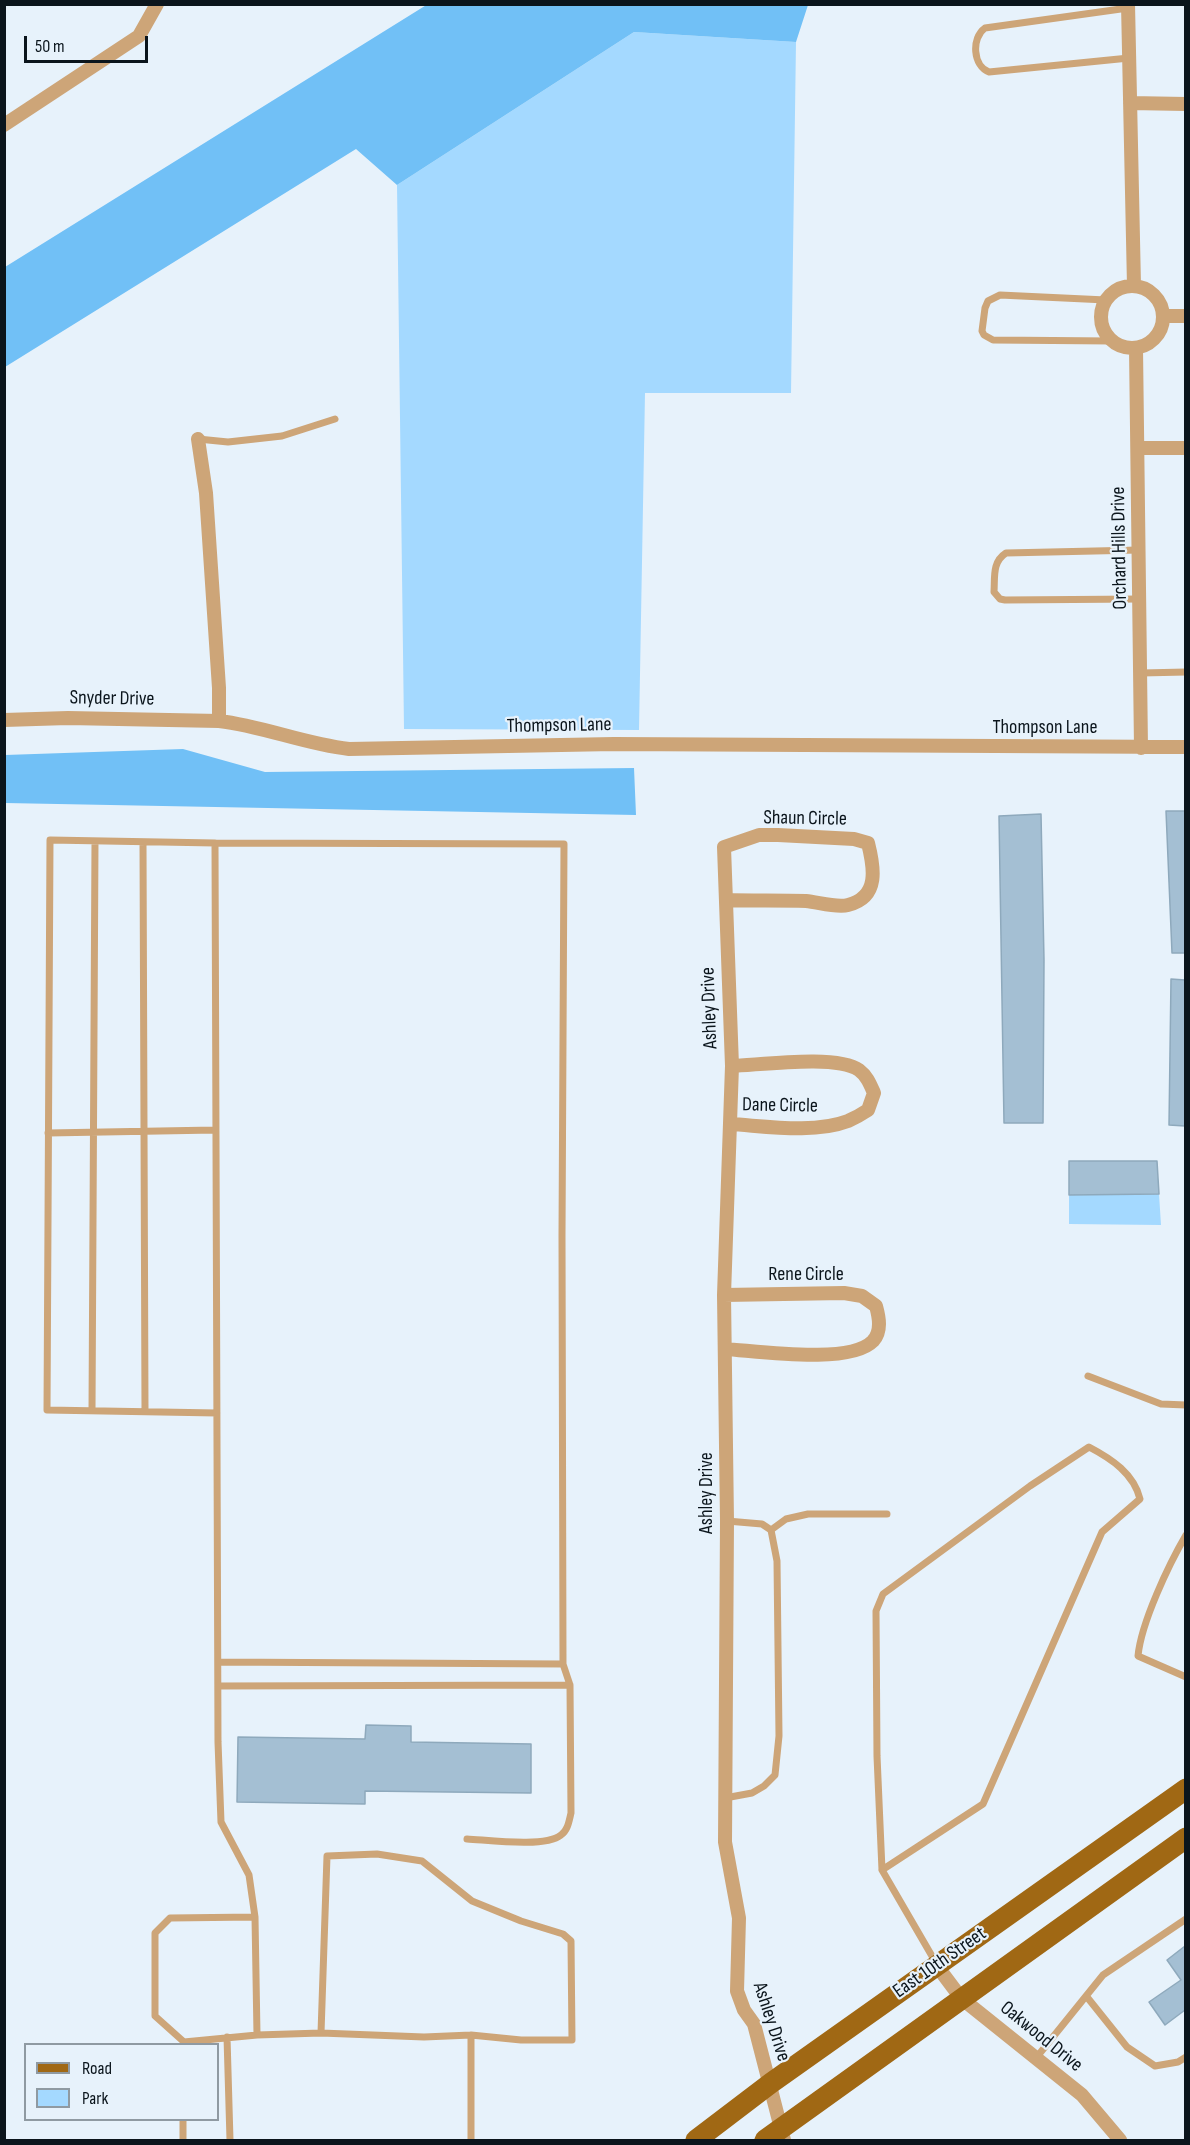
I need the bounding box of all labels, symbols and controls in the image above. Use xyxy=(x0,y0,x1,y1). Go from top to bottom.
scale bar xyxy=(27,24,152,62)
text: 50 m xyxy=(35,36,65,57)
street label: Orchard Hills Drive xyxy=(1107,486,1133,610)
street label: Snyder Drive xyxy=(69,686,155,712)
street label: Thompson Lane xyxy=(506,713,612,739)
street label: Thompson Lane xyxy=(993,716,1097,740)
street label: Shaun Circle xyxy=(763,806,847,832)
street label: Ashley Drive xyxy=(697,967,723,1049)
street label: Dane Circle xyxy=(742,1093,818,1119)
street label: Rene Circle xyxy=(768,1263,844,1287)
street label: Ashley Drive xyxy=(695,1452,719,1534)
street label: East 10th Street xyxy=(889,1922,991,2004)
street label: Ashley Drive xyxy=(747,1979,795,2065)
street label: Oakwood Drive xyxy=(995,1996,1087,2078)
legend xyxy=(24,2043,219,2121)
text: Road xyxy=(82,2058,112,2079)
text: Park xyxy=(82,2088,108,2109)

